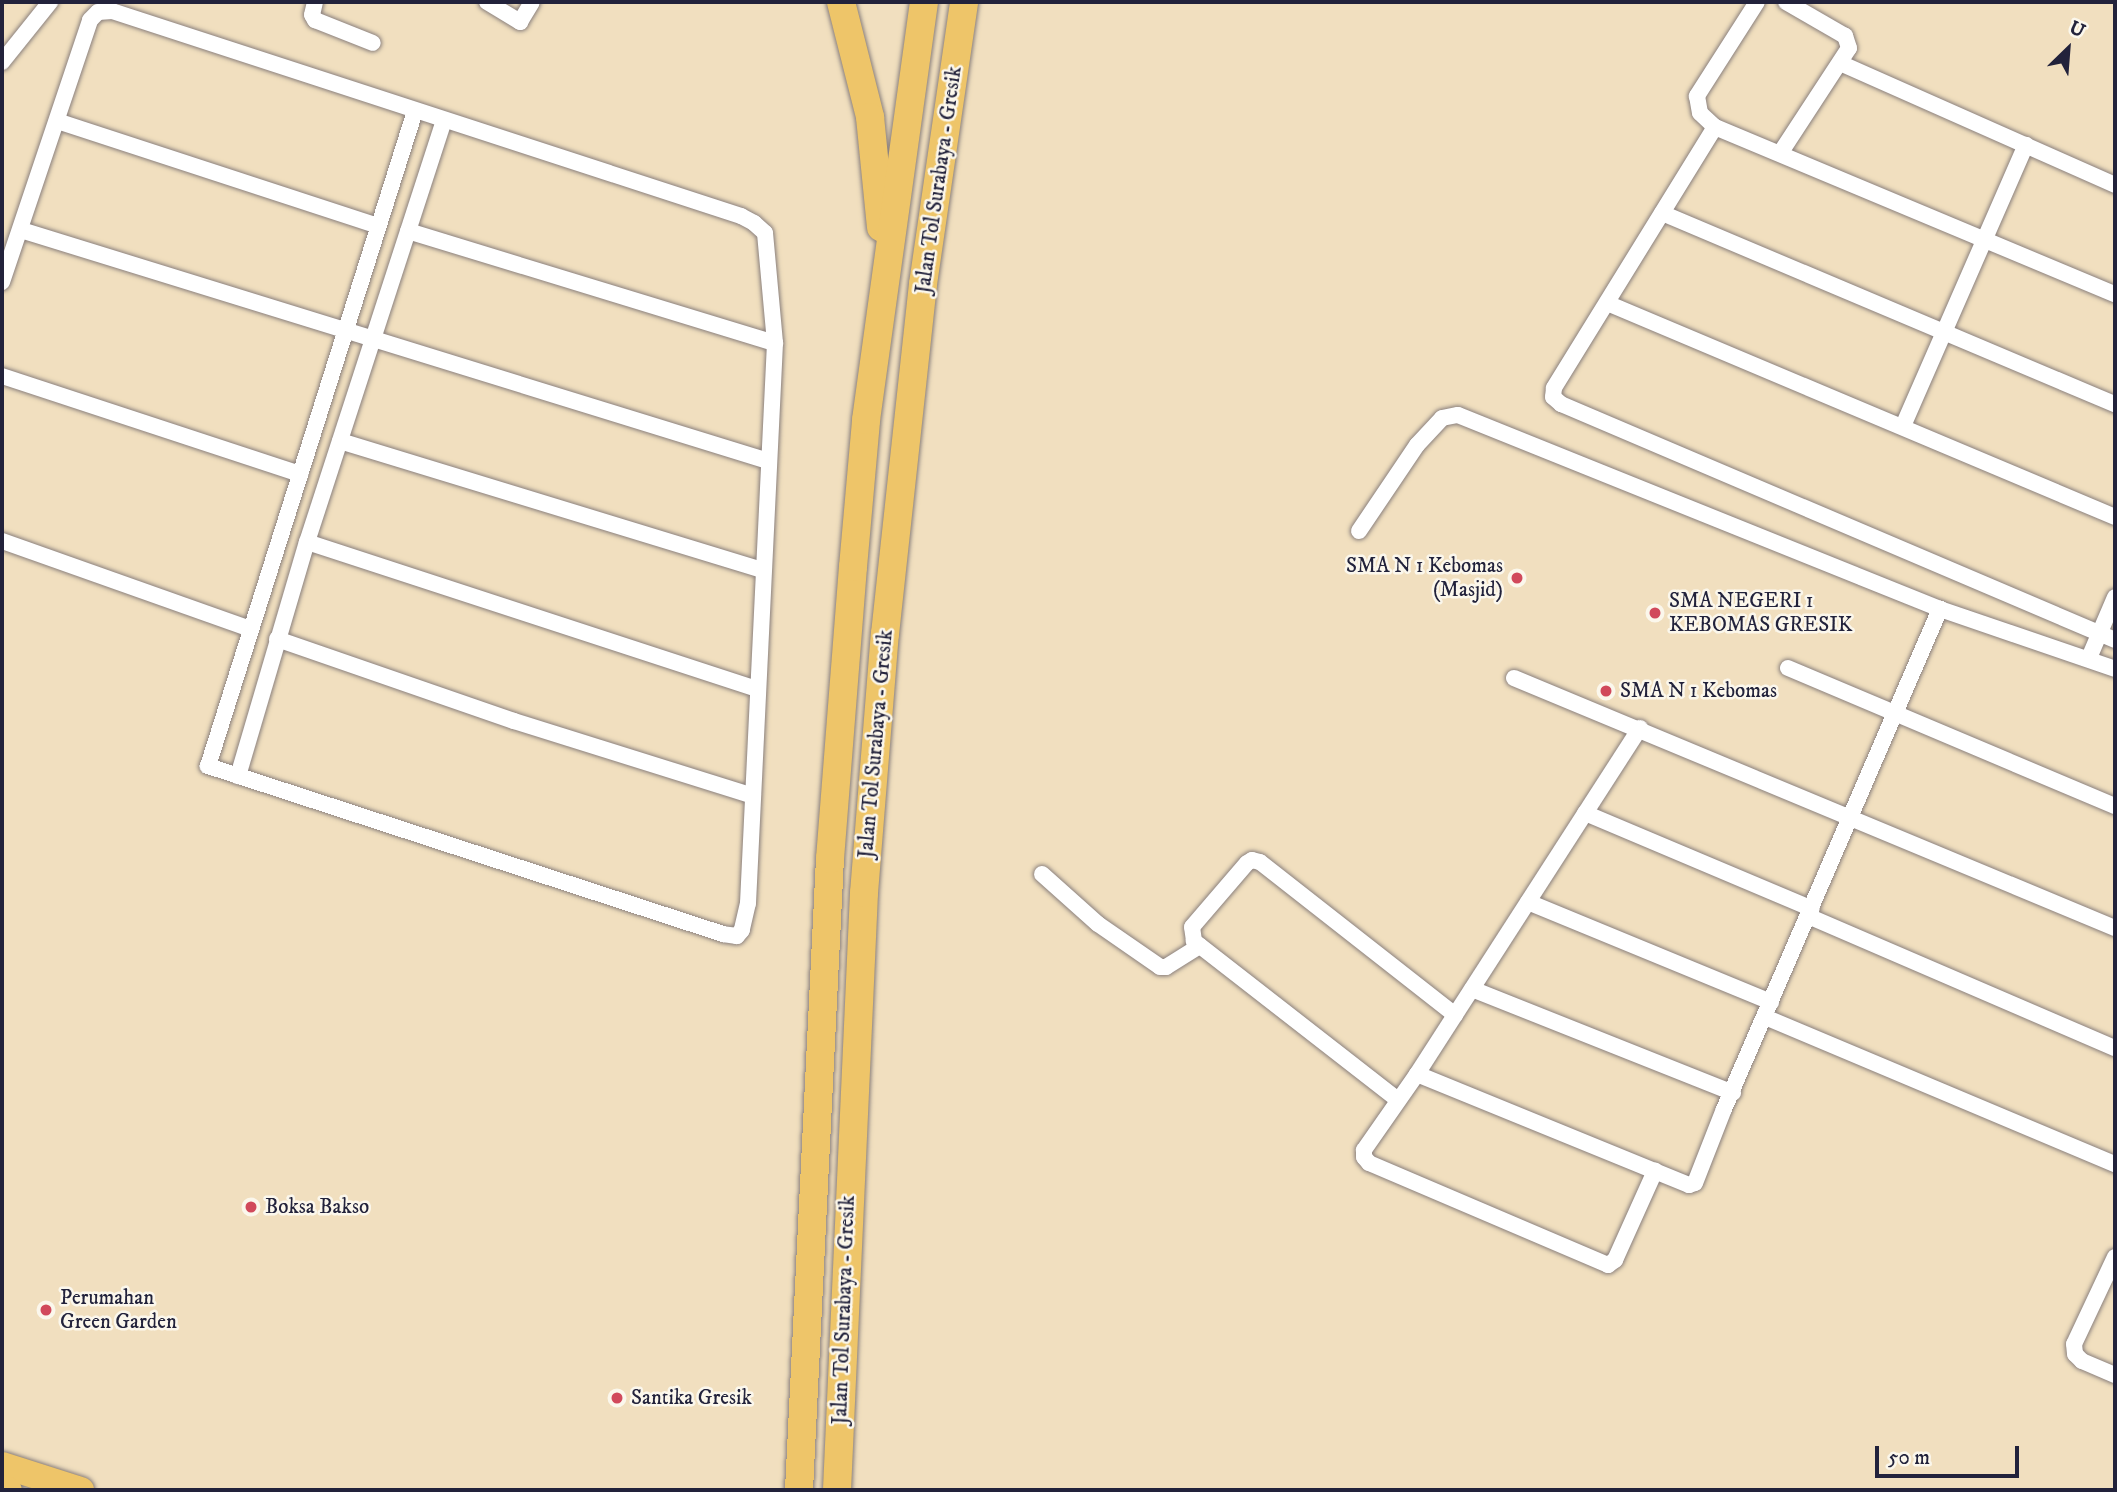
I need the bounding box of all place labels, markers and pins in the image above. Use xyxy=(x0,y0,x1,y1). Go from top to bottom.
place label: SMA N 1 Kebomas (Masjid) xyxy=(1346,553,1503,603)
marker: SMA N 1 Kebomas (Masjid) xyxy=(1509,570,1525,586)
place label: SMA NEGERI 1 KEBOMAS GRESIK xyxy=(1669,588,1853,638)
marker: SMA NEGERI 1 KEBOMAS GRESIK xyxy=(1647,605,1663,621)
place label: SMA N 1 Kebomas xyxy=(1620,678,1777,704)
marker: SMA N 1 Kebomas xyxy=(1598,683,1614,699)
place label: Boksa Bakso xyxy=(265,1194,369,1220)
marker: Boksa Bakso xyxy=(243,1199,259,1215)
place label: Perumahan Green Garden xyxy=(60,1285,177,1335)
marker: Perumahan Green Garden xyxy=(38,1302,54,1318)
place label: Santika Gresik xyxy=(631,1385,752,1411)
marker: Santika Gresik xyxy=(609,1390,625,1406)

